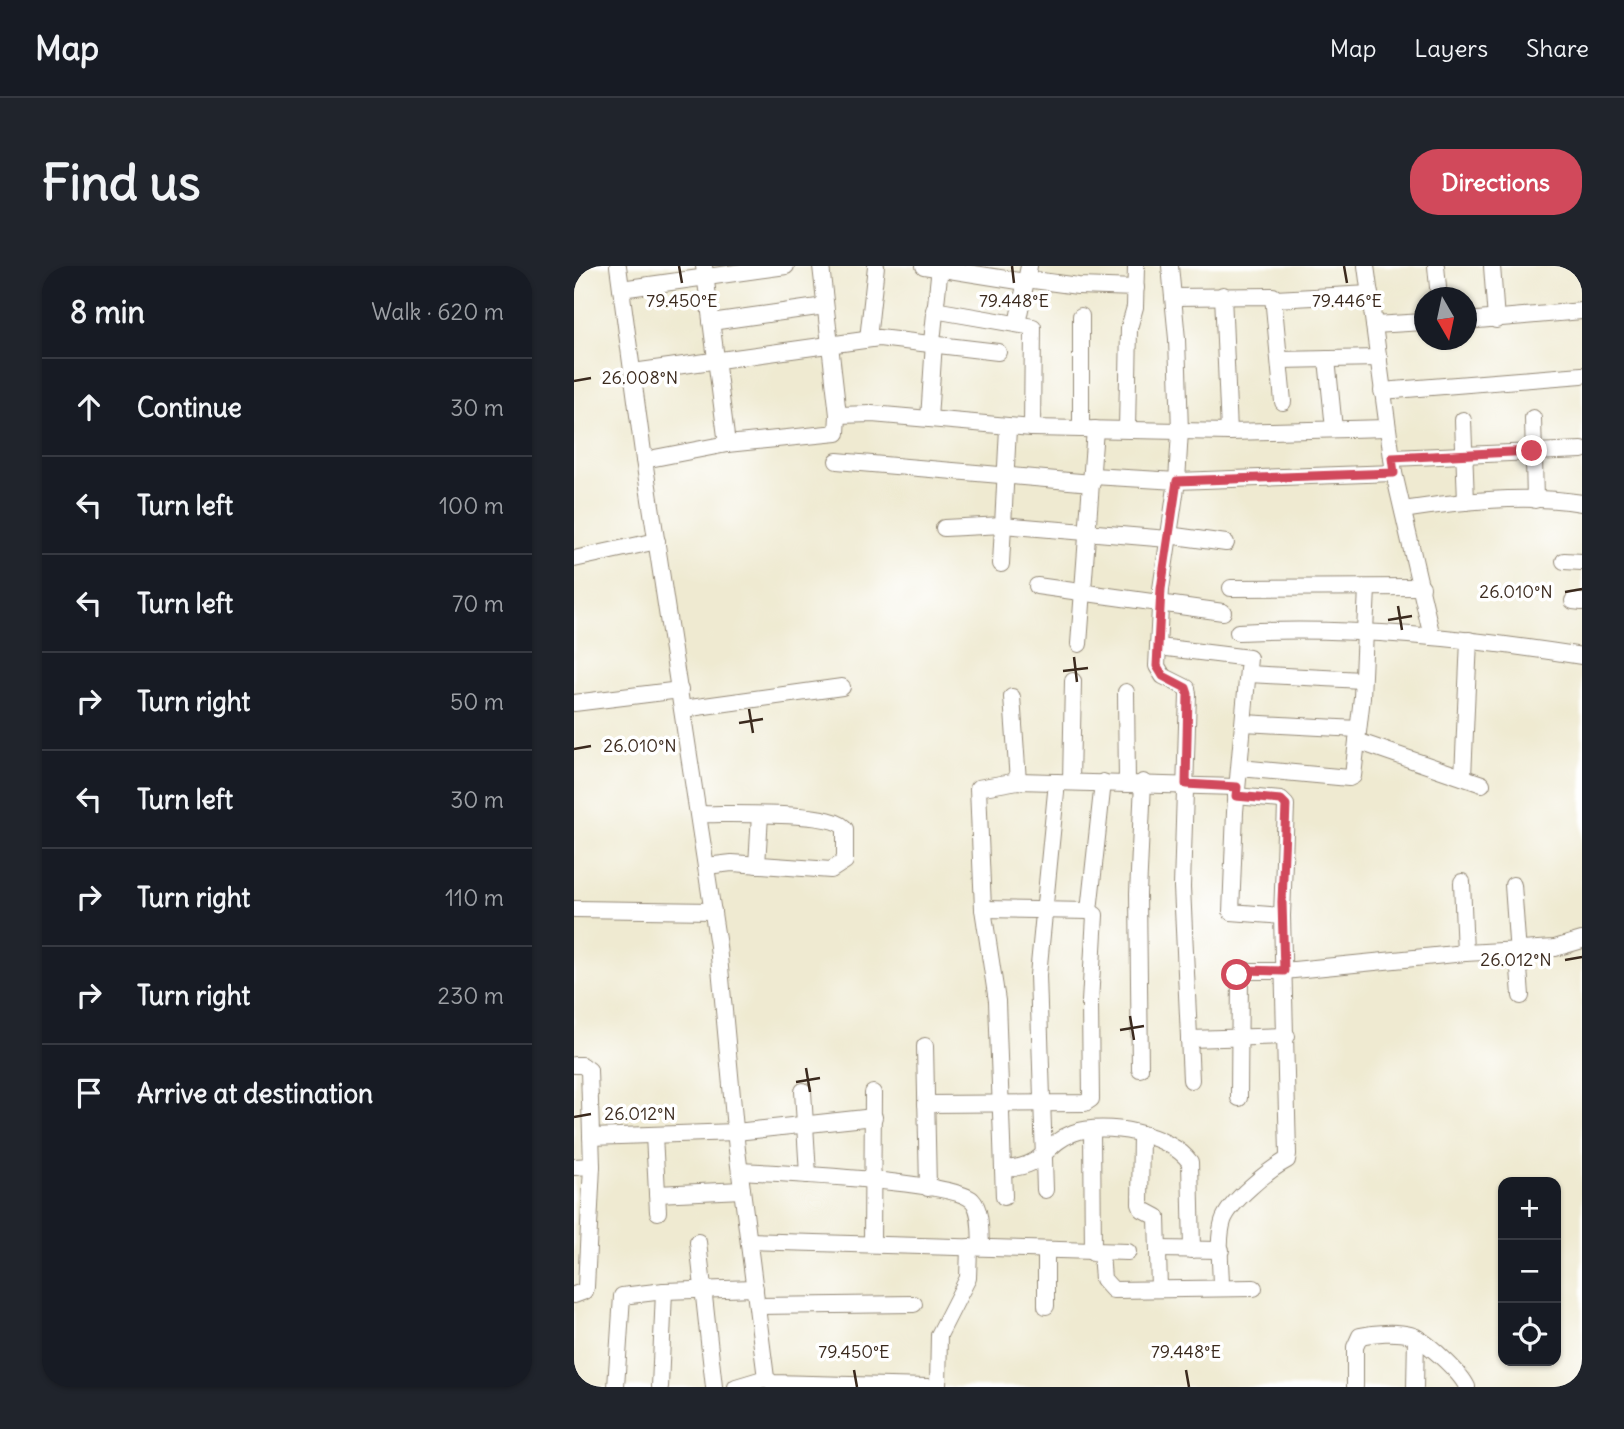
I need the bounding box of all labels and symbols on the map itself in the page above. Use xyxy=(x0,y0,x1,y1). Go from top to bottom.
north arrow xyxy=(1414,287,1477,350)
text: 79.450°E xyxy=(646,289,718,312)
text: 79.448°E xyxy=(979,289,1049,312)
text: 79.446°E xyxy=(1312,289,1382,312)
text: 26.008°N xyxy=(602,366,678,389)
route end xyxy=(1516,435,1547,466)
text: 26.010°N xyxy=(1479,580,1553,603)
text: 26.010°N xyxy=(603,734,677,757)
text: 26.012°N xyxy=(1480,948,1552,971)
route start xyxy=(1221,959,1252,990)
text: 26.012°N xyxy=(604,1102,676,1125)
text: 79.450°E xyxy=(818,1340,890,1363)
text: 79.448°E xyxy=(1151,1340,1221,1363)

